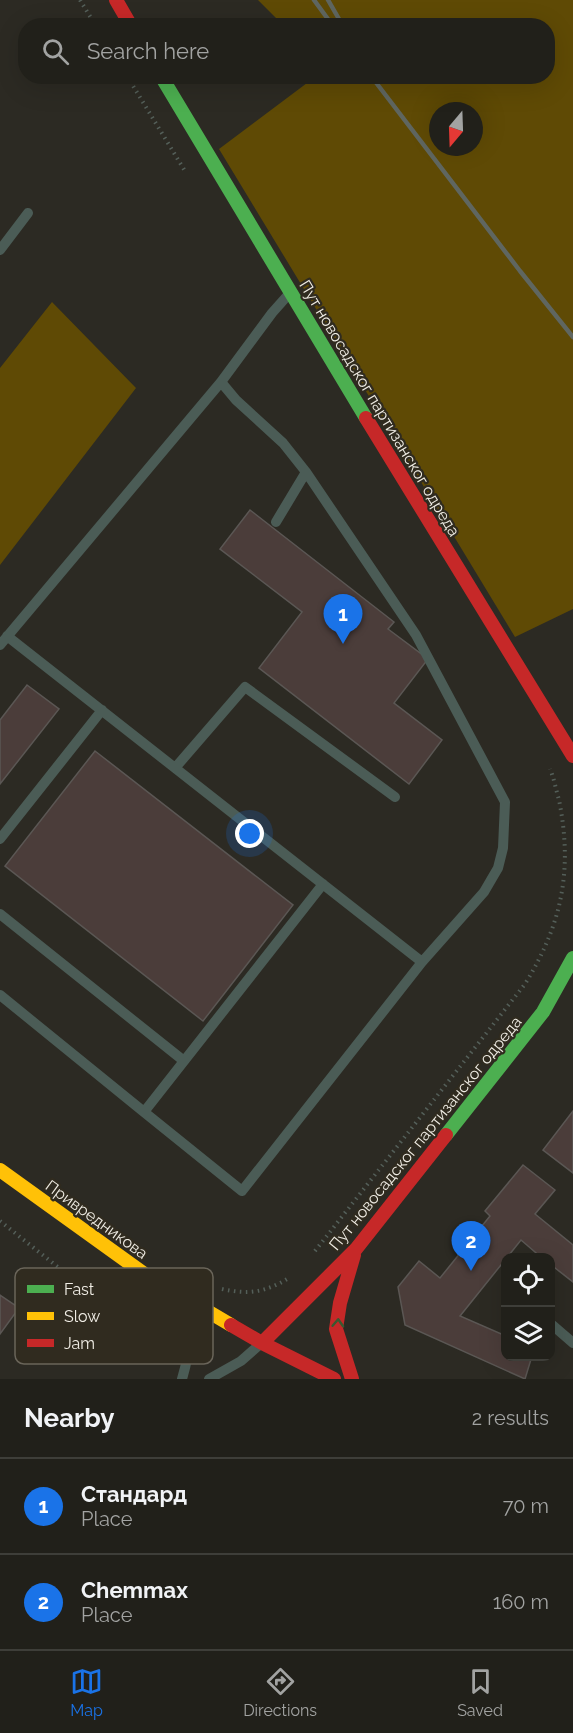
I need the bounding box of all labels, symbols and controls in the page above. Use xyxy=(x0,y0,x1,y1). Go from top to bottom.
search box xyxy=(18,18,555,84)
icon: search xyxy=(39,35,72,68)
text: Search here xyxy=(87,38,209,64)
north arrow xyxy=(429,102,483,156)
street label: Пут новосадског партизанског одреда xyxy=(295,277,464,540)
pin: 1 xyxy=(324,594,362,644)
your location xyxy=(235,819,264,848)
street label: Пут новосадског партизанског одреда xyxy=(325,1013,526,1254)
street label: Привредникова xyxy=(42,1176,151,1263)
pin: 2 xyxy=(452,1222,490,1271)
map controls xyxy=(501,1253,555,1361)
button: locate xyxy=(501,1253,555,1307)
legend xyxy=(15,1268,213,1364)
text: Fast xyxy=(64,1280,95,1299)
text: Slow xyxy=(64,1307,100,1326)
button: layers xyxy=(501,1307,555,1361)
one-way arrow xyxy=(331,1318,344,1327)
text: Jam xyxy=(64,1334,95,1353)
text: Nearby xyxy=(24,1403,114,1433)
text: 2 results xyxy=(472,1406,549,1430)
text: Стандард xyxy=(81,1481,187,1507)
text: 1 xyxy=(39,1494,48,1518)
text: 70 m xyxy=(503,1494,549,1518)
text: Place xyxy=(81,1507,132,1531)
text: Chemmax xyxy=(81,1577,188,1603)
text: 2 xyxy=(38,1590,49,1614)
text: 160 m xyxy=(493,1590,549,1614)
text: Place xyxy=(81,1603,132,1627)
tab: Map xyxy=(70,1665,103,1720)
tab: Directions xyxy=(243,1665,317,1720)
tab: Saved xyxy=(457,1665,503,1720)

